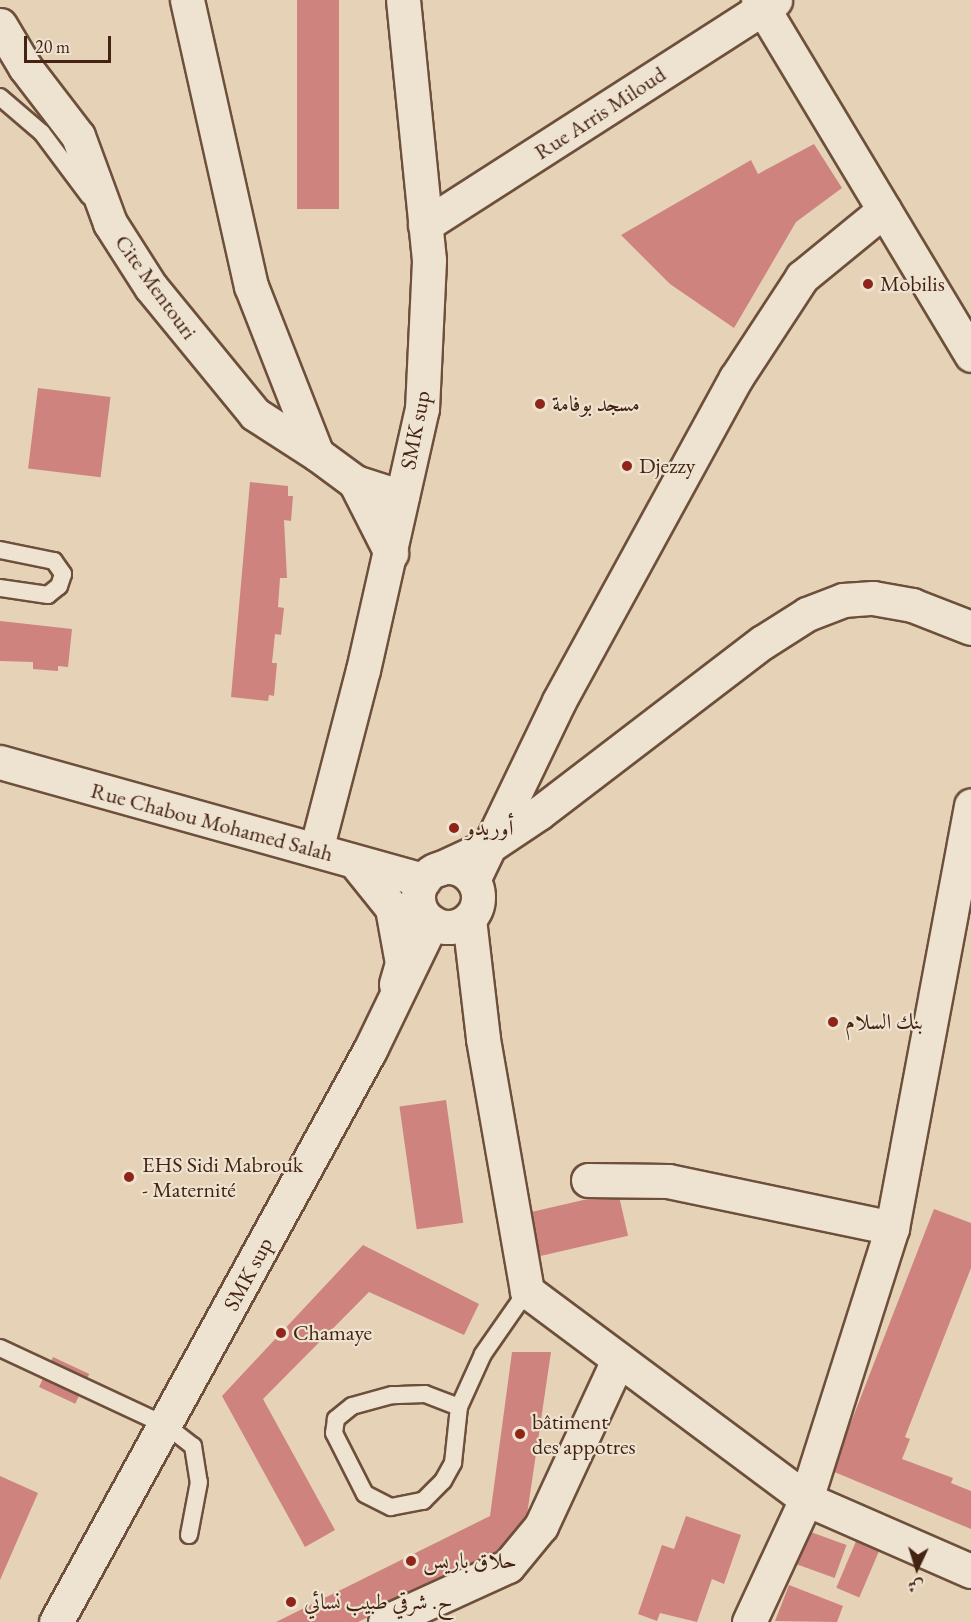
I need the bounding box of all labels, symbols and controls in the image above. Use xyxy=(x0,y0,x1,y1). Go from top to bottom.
scale bar xyxy=(27,24,114,62)
text: 20 m xyxy=(35,35,70,58)
street label: Rue Arris Miloud xyxy=(529,61,671,165)
street label: Cite Mentouri xyxy=(109,230,203,344)
place label: Mobilis xyxy=(880,271,945,297)
marker: Mobilis xyxy=(861,277,875,291)
street label: SMK sup xyxy=(394,388,436,472)
place label: مسجد بوفامة xyxy=(552,391,640,417)
marker: مسجد بوفامة xyxy=(533,397,547,411)
place label: Djezzy xyxy=(639,453,695,479)
marker: Djezzy xyxy=(620,459,634,473)
street label: Rue Chabou Mohamed Salah xyxy=(88,777,336,867)
place label: أوريدو xyxy=(466,815,514,841)
marker: أوريدو xyxy=(447,821,461,835)
place label: بنك السلام xyxy=(845,1009,923,1035)
marker: بنك السلام xyxy=(826,1015,840,1029)
place label: EHS Sidi Mabrouk - Maternité xyxy=(142,1151,303,1202)
marker: EHS Sidi Mabrouk - Maternité xyxy=(120,1168,138,1186)
street label: SMK sup xyxy=(218,1233,278,1315)
place label: Chamaye xyxy=(293,1320,372,1346)
marker: Chamaye xyxy=(274,1326,288,1340)
place label: bâtiment des appotres xyxy=(532,1408,636,1460)
marker: bâtiment des appotres xyxy=(513,1427,527,1441)
north arrow xyxy=(887,1538,947,1598)
place label: حلاق باريس xyxy=(423,1548,517,1574)
marker: حلاق باريس xyxy=(404,1554,418,1568)
text: ش xyxy=(907,1575,924,1597)
place label: ح. شرقي طبيب نسائي xyxy=(304,1589,452,1615)
marker: ح. شرقي طبيب نسائي xyxy=(282,1593,300,1611)

